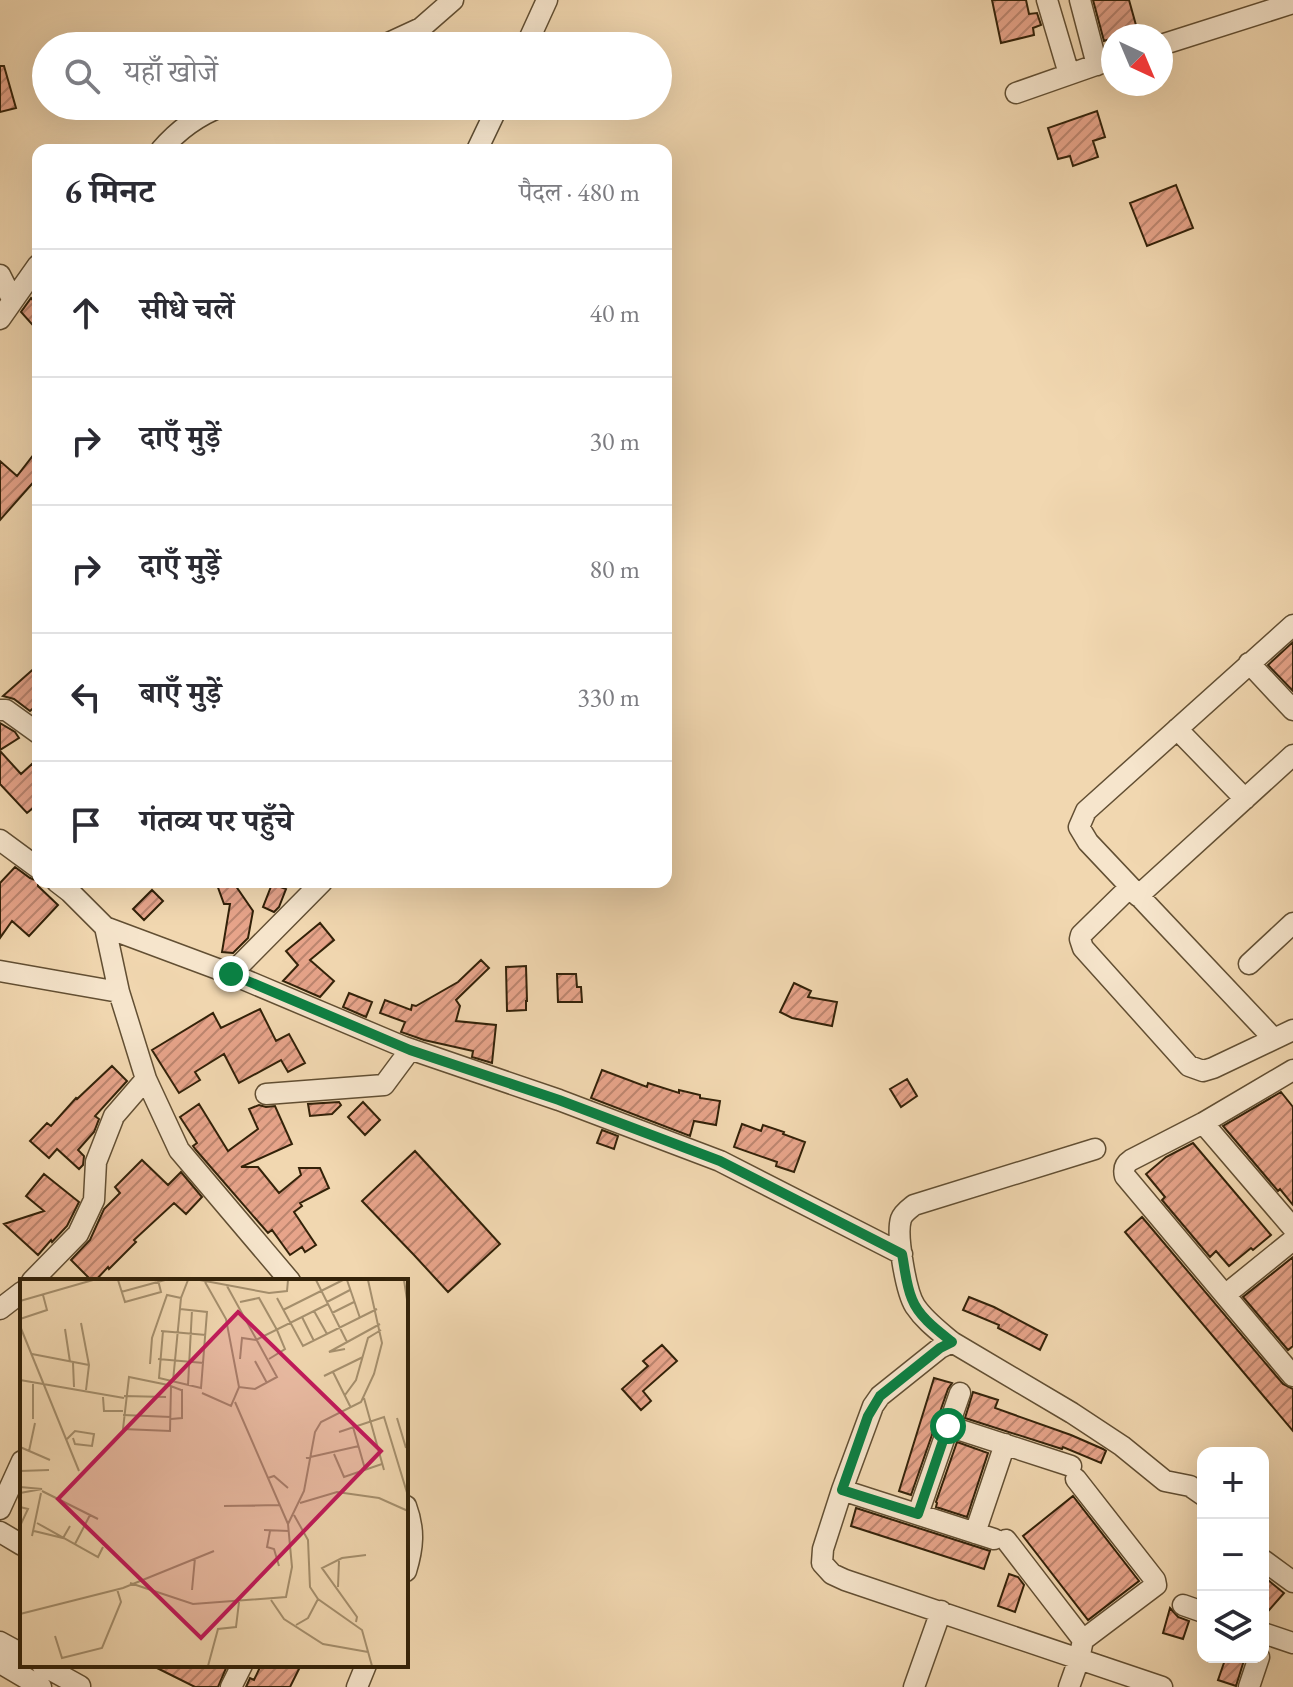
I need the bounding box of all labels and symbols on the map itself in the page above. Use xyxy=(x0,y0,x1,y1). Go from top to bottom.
north arrow xyxy=(1101,24,1173,96)
route end xyxy=(213,956,249,992)
inset map xyxy=(20,1279,408,1667)
route start xyxy=(930,1408,966,1444)

